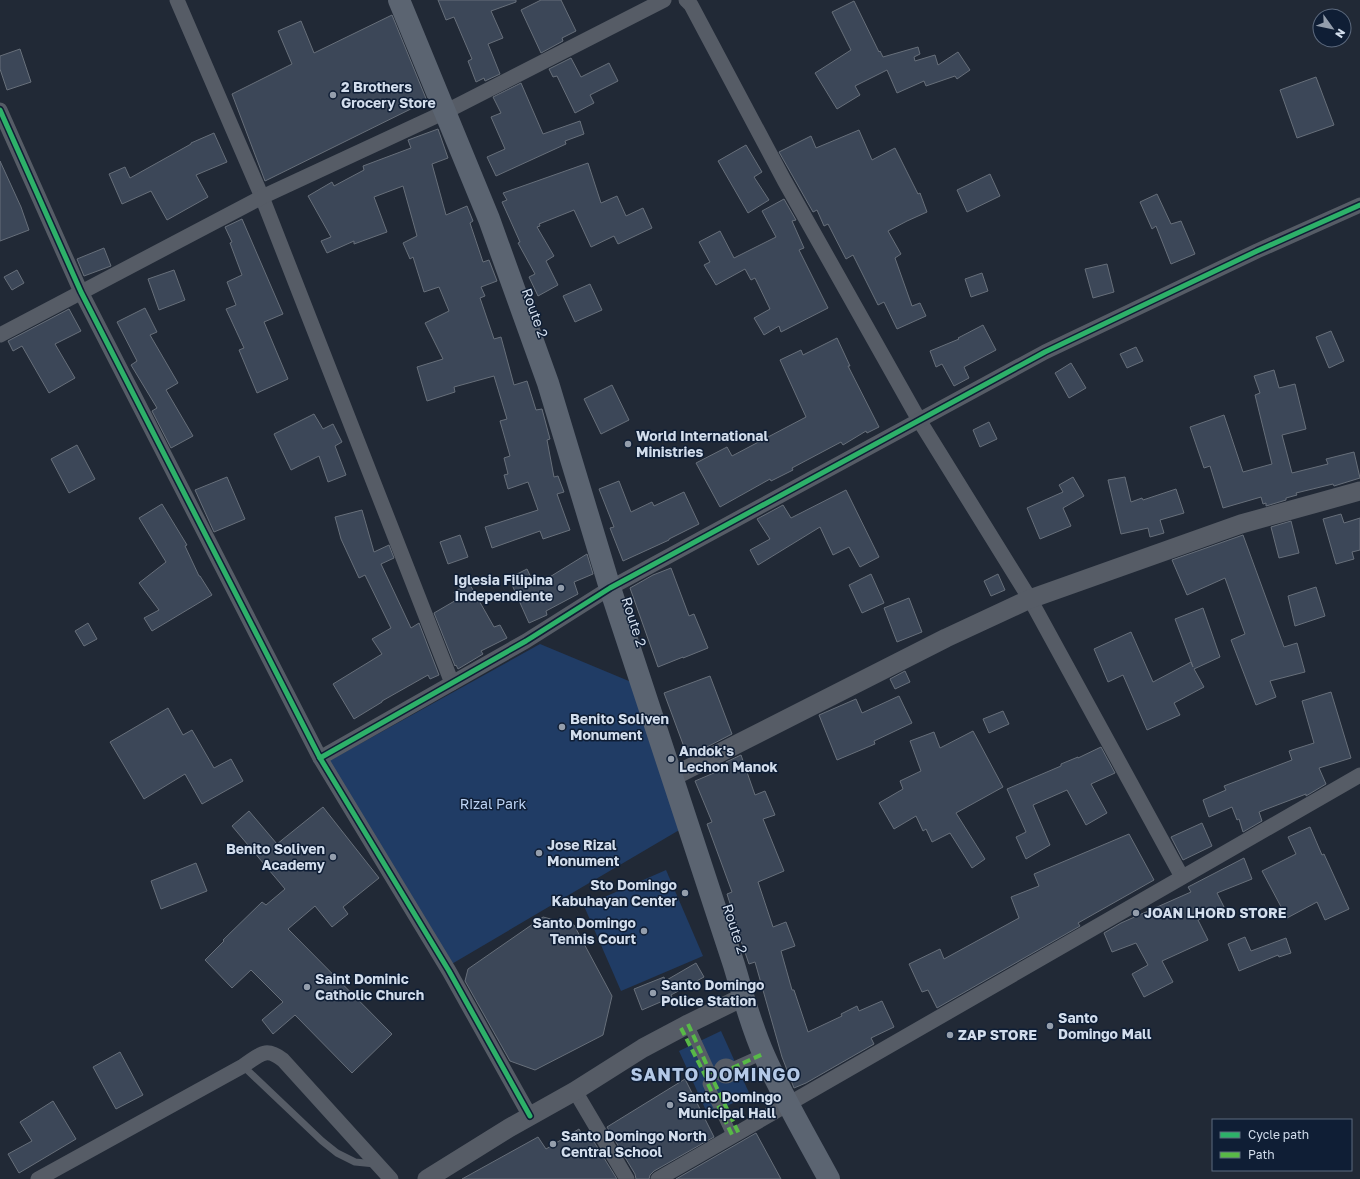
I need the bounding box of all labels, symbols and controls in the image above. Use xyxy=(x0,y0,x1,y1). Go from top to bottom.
north arrow xyxy=(1312,8,1352,48)
text: N xyxy=(1333,27,1349,41)
place label: 2 Brothers Grocery Store xyxy=(341,78,436,111)
marker: 2 Brothers Grocery Store xyxy=(328,90,338,100)
street label: Route 2 xyxy=(519,286,552,340)
place label: World International Ministries xyxy=(636,427,768,460)
marker: World International Ministries xyxy=(623,439,633,449)
place label: Iglesia Filipina Independiente xyxy=(454,571,553,604)
marker: Iglesia Filipina Independiente xyxy=(556,583,566,593)
street label: Route 2 xyxy=(618,595,651,649)
place label: Benito Soliven Monument xyxy=(570,710,669,743)
marker: Benito Soliven Monument xyxy=(557,722,567,732)
place label: Andok's Lechon Manok xyxy=(679,742,778,775)
marker: Andok's Lechon Manok xyxy=(666,754,676,764)
park label: Rizal Park xyxy=(460,795,526,812)
place label: Jose Rizal Monument xyxy=(547,836,620,869)
place label: Benito Soliven Academy xyxy=(226,840,326,873)
marker: Jose Rizal Monument xyxy=(534,848,544,858)
marker: Benito Soliven Academy xyxy=(328,852,338,862)
place label: Sto Domingo Kabuhayan Center xyxy=(552,876,678,909)
marker: Sto Domingo Kabuhayan Center xyxy=(680,888,690,898)
street label: Route 2 xyxy=(719,902,752,956)
place label: JOAN LHORD STORE xyxy=(1144,904,1287,921)
marker: JOAN LHORD STORE xyxy=(1131,908,1141,918)
place label: Santo Domingo Tennis Court xyxy=(533,914,636,947)
marker: Santo Domingo Tennis Court xyxy=(639,926,649,936)
place label: Saint Dominic Catholic Church xyxy=(315,970,424,1003)
place label: Santo Domingo Police Station xyxy=(661,976,764,1009)
marker: Saint Dominic Catholic Church xyxy=(302,982,312,992)
marker: Santo Domingo Police Station xyxy=(648,988,658,998)
place label: Santo Domingo Mall xyxy=(1058,1009,1152,1042)
marker: Santo Domingo Mall xyxy=(1045,1021,1055,1031)
place label: ZAP STORE xyxy=(958,1026,1037,1043)
marker: ZAP STORE xyxy=(945,1030,955,1040)
district label: SANTO DOMINGO xyxy=(631,1063,801,1085)
place label: Santo Domingo Municipal Hall xyxy=(678,1088,781,1121)
marker: Santo Domingo Municipal Hall xyxy=(665,1100,675,1110)
legend xyxy=(1212,1119,1352,1171)
place label: Santo Domingo North Central School xyxy=(561,1127,707,1160)
text: Cycle path xyxy=(1248,1127,1309,1142)
marker: Santo Domingo North Central School xyxy=(548,1139,558,1149)
text: Path xyxy=(1248,1147,1275,1162)

